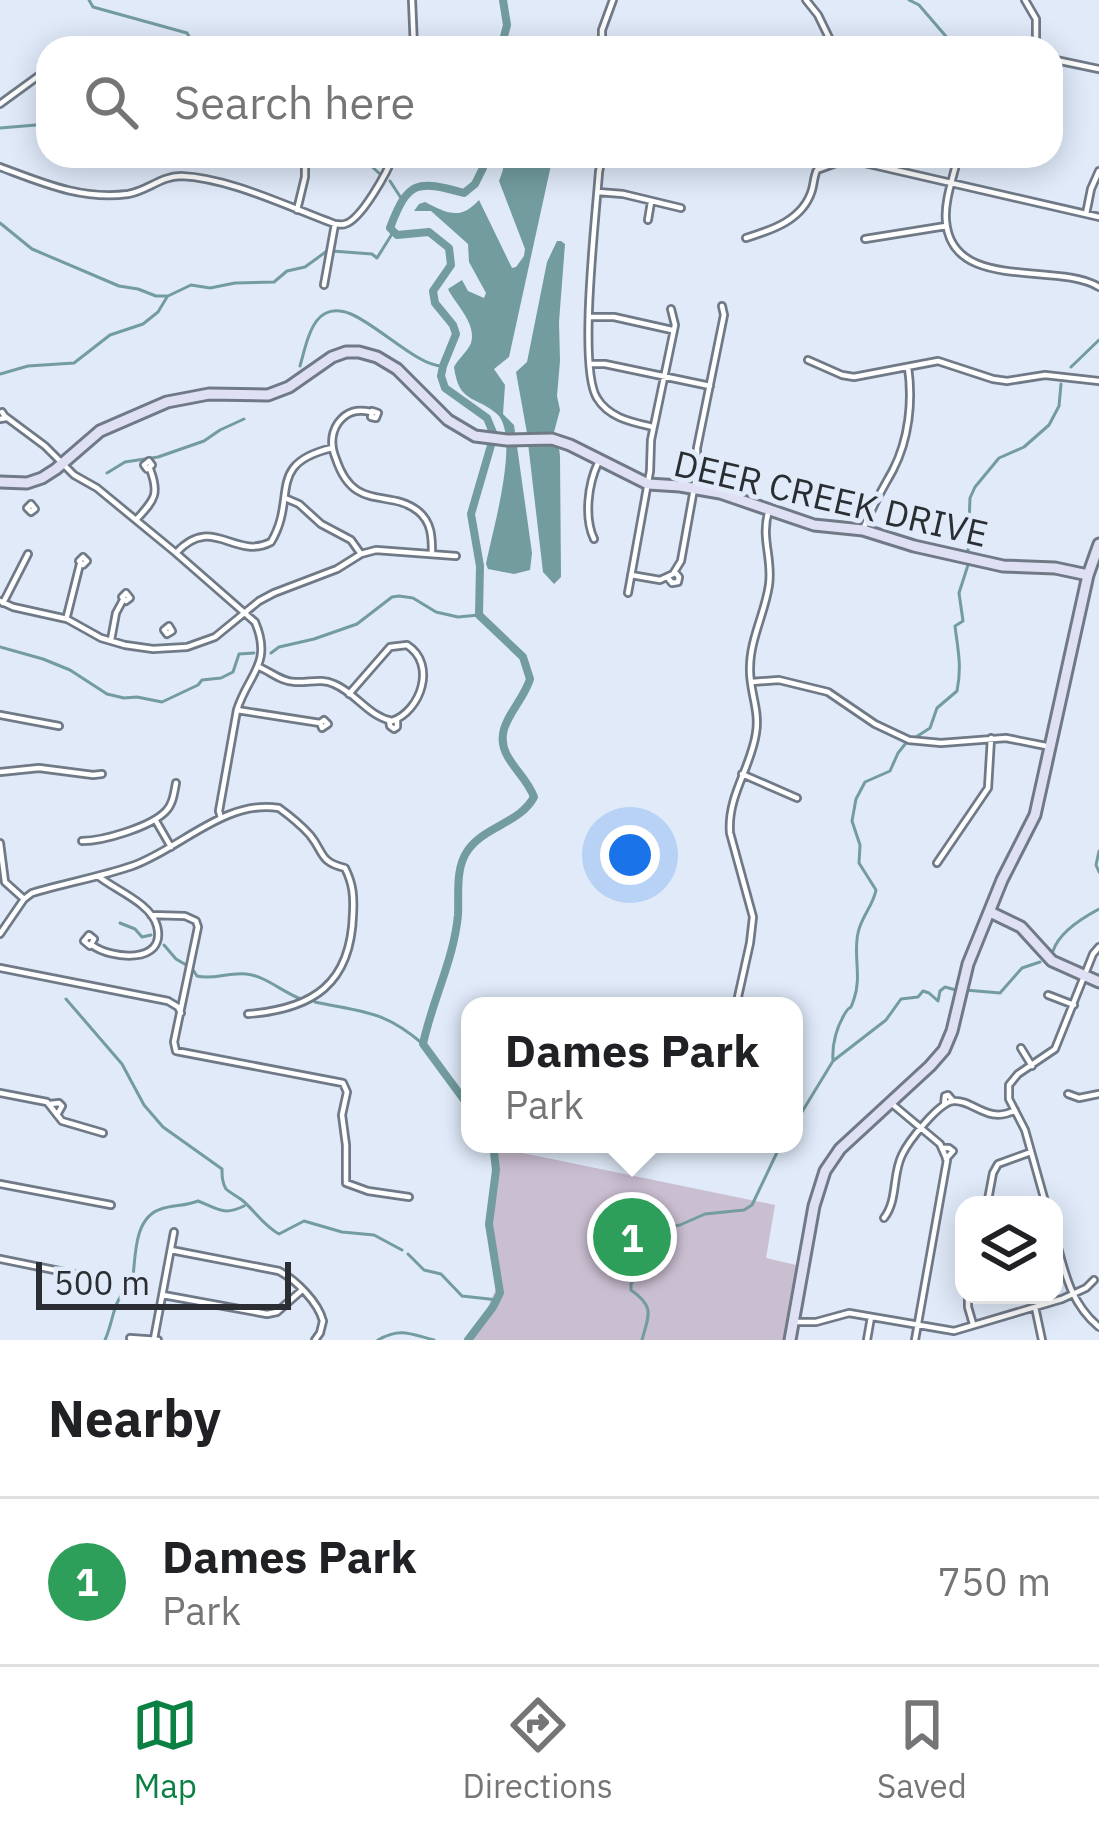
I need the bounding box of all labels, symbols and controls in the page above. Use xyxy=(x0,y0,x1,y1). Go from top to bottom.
search box xyxy=(36,36,1063,168)
icon: search xyxy=(78,69,144,135)
text: Search here xyxy=(174,73,415,131)
street label: DEER CREEK DRIVE xyxy=(669,439,993,557)
your location xyxy=(600,825,660,885)
popup xyxy=(461,997,803,1153)
text: Dames Park xyxy=(505,1021,759,1079)
text: Park xyxy=(505,1079,584,1130)
pin: 1 xyxy=(593,1192,671,1282)
map controls xyxy=(955,1196,1063,1304)
button: layers xyxy=(955,1196,1063,1304)
scale bar xyxy=(36,1256,291,1309)
text: 500 m xyxy=(54,1261,150,1304)
text: Nearby xyxy=(48,1385,221,1451)
text: Dames Park xyxy=(162,1527,416,1585)
text: 1 xyxy=(75,1556,99,1607)
text: 750 m xyxy=(938,1556,1051,1607)
text: Park xyxy=(162,1585,241,1636)
tab: Map xyxy=(132,1692,198,1807)
tab: Directions xyxy=(463,1692,613,1807)
tab: Saved xyxy=(877,1692,967,1807)

